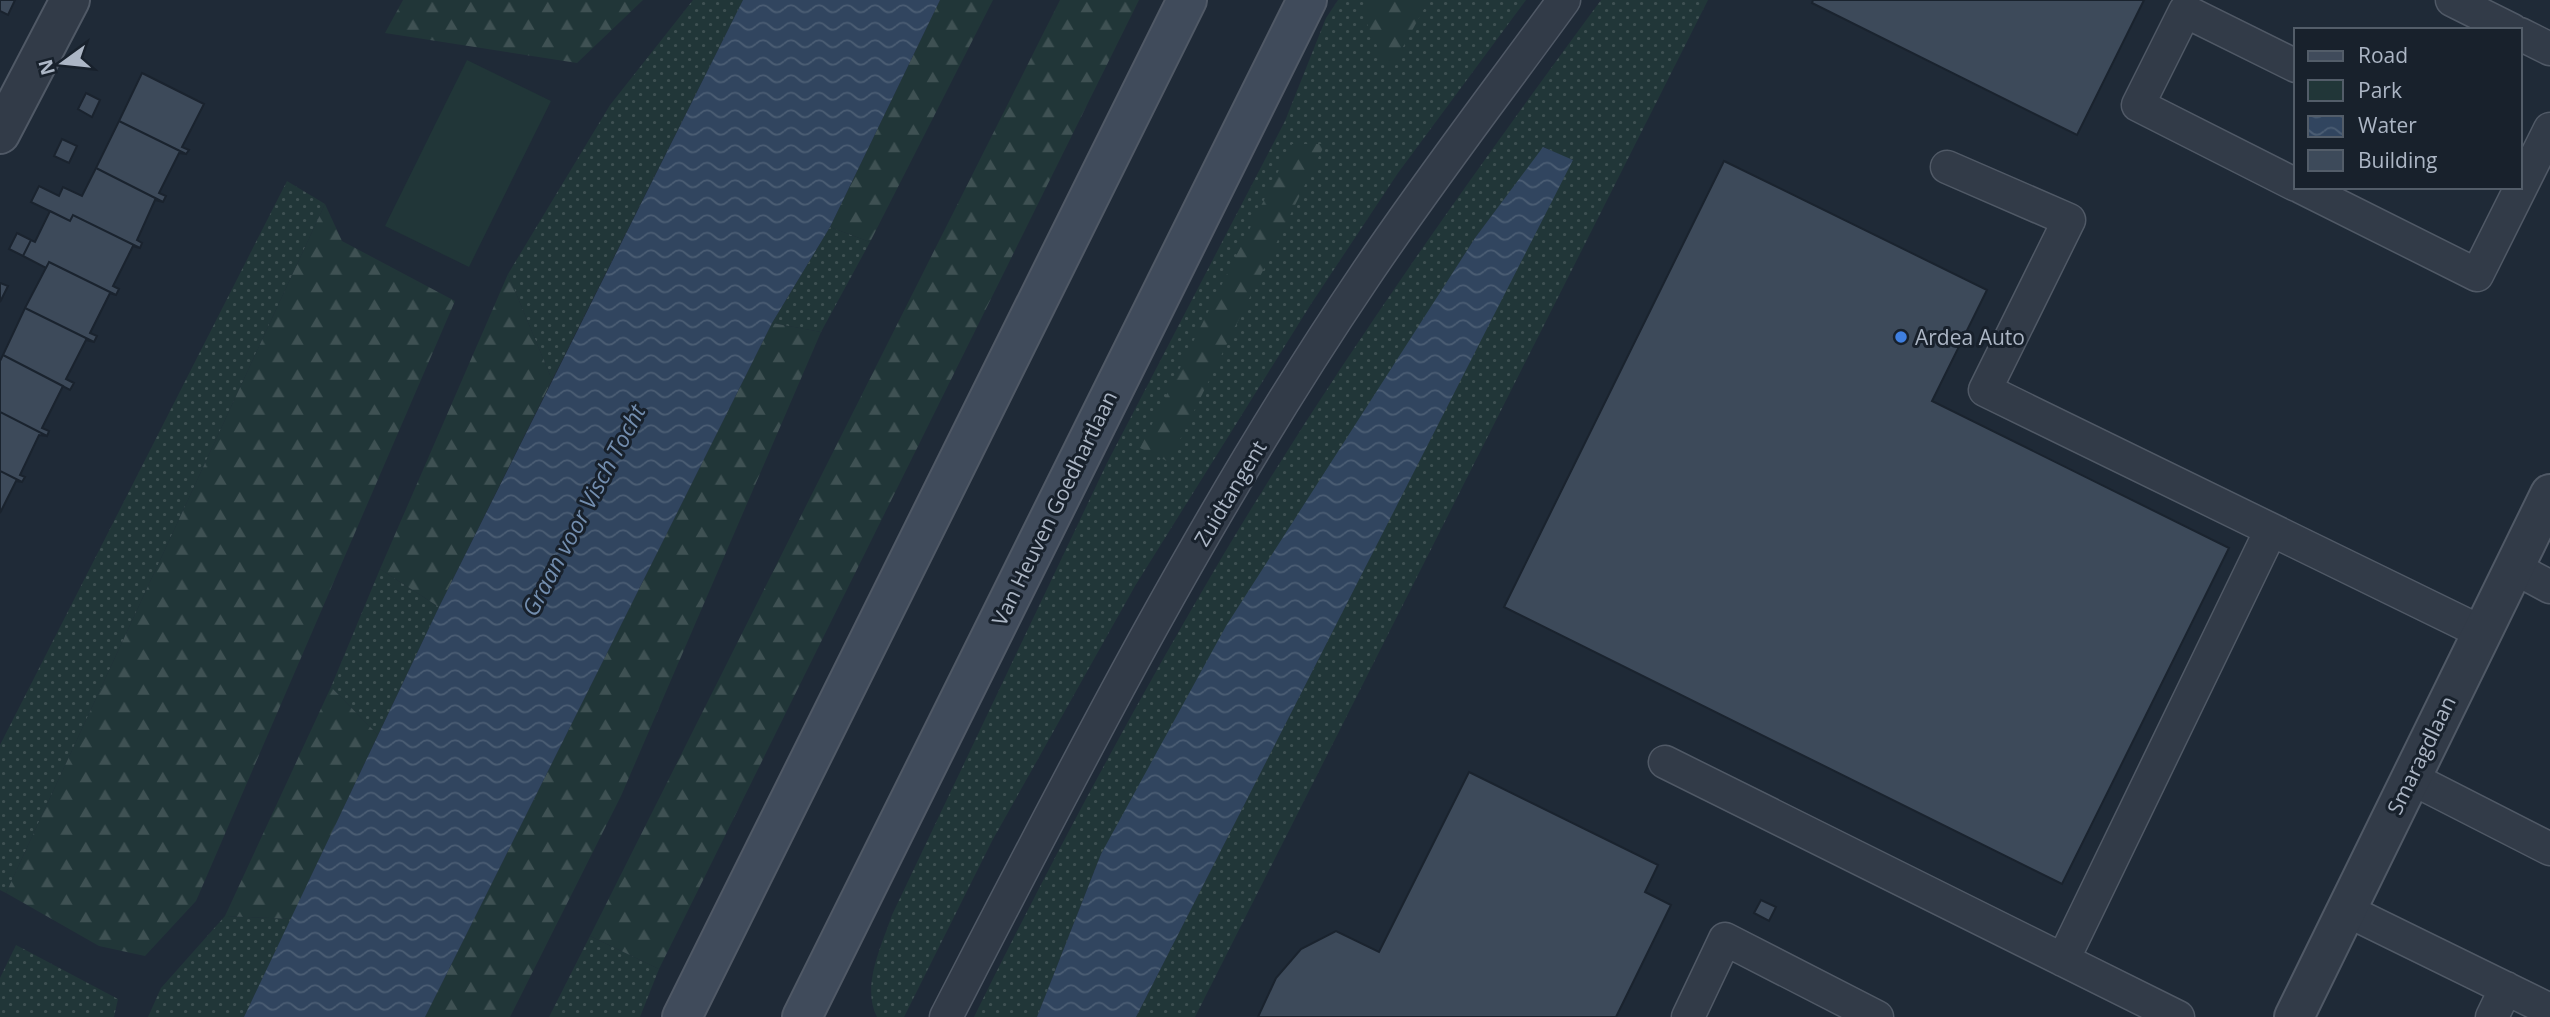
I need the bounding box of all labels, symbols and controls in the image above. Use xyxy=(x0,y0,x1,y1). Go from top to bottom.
north arrow xyxy=(28,28,98,98)
legend xyxy=(2294,28,2522,189)
text: Road xyxy=(2358,41,2408,69)
text: N xyxy=(32,57,61,78)
text: Park xyxy=(2358,76,2402,104)
text: Water xyxy=(2358,111,2417,139)
text: Building xyxy=(2358,146,2437,174)
place label: Ardea Auto xyxy=(1915,323,2025,351)
marker: Ardea Auto xyxy=(1893,329,1909,345)
street label: Van Heuven Goedhartlaan xyxy=(985,386,1123,630)
water label: Graan voor Visch Tocht xyxy=(514,397,653,621)
street label: Zuidtangent xyxy=(1187,435,1273,551)
street label: Smaragdlaan xyxy=(2380,691,2462,819)

